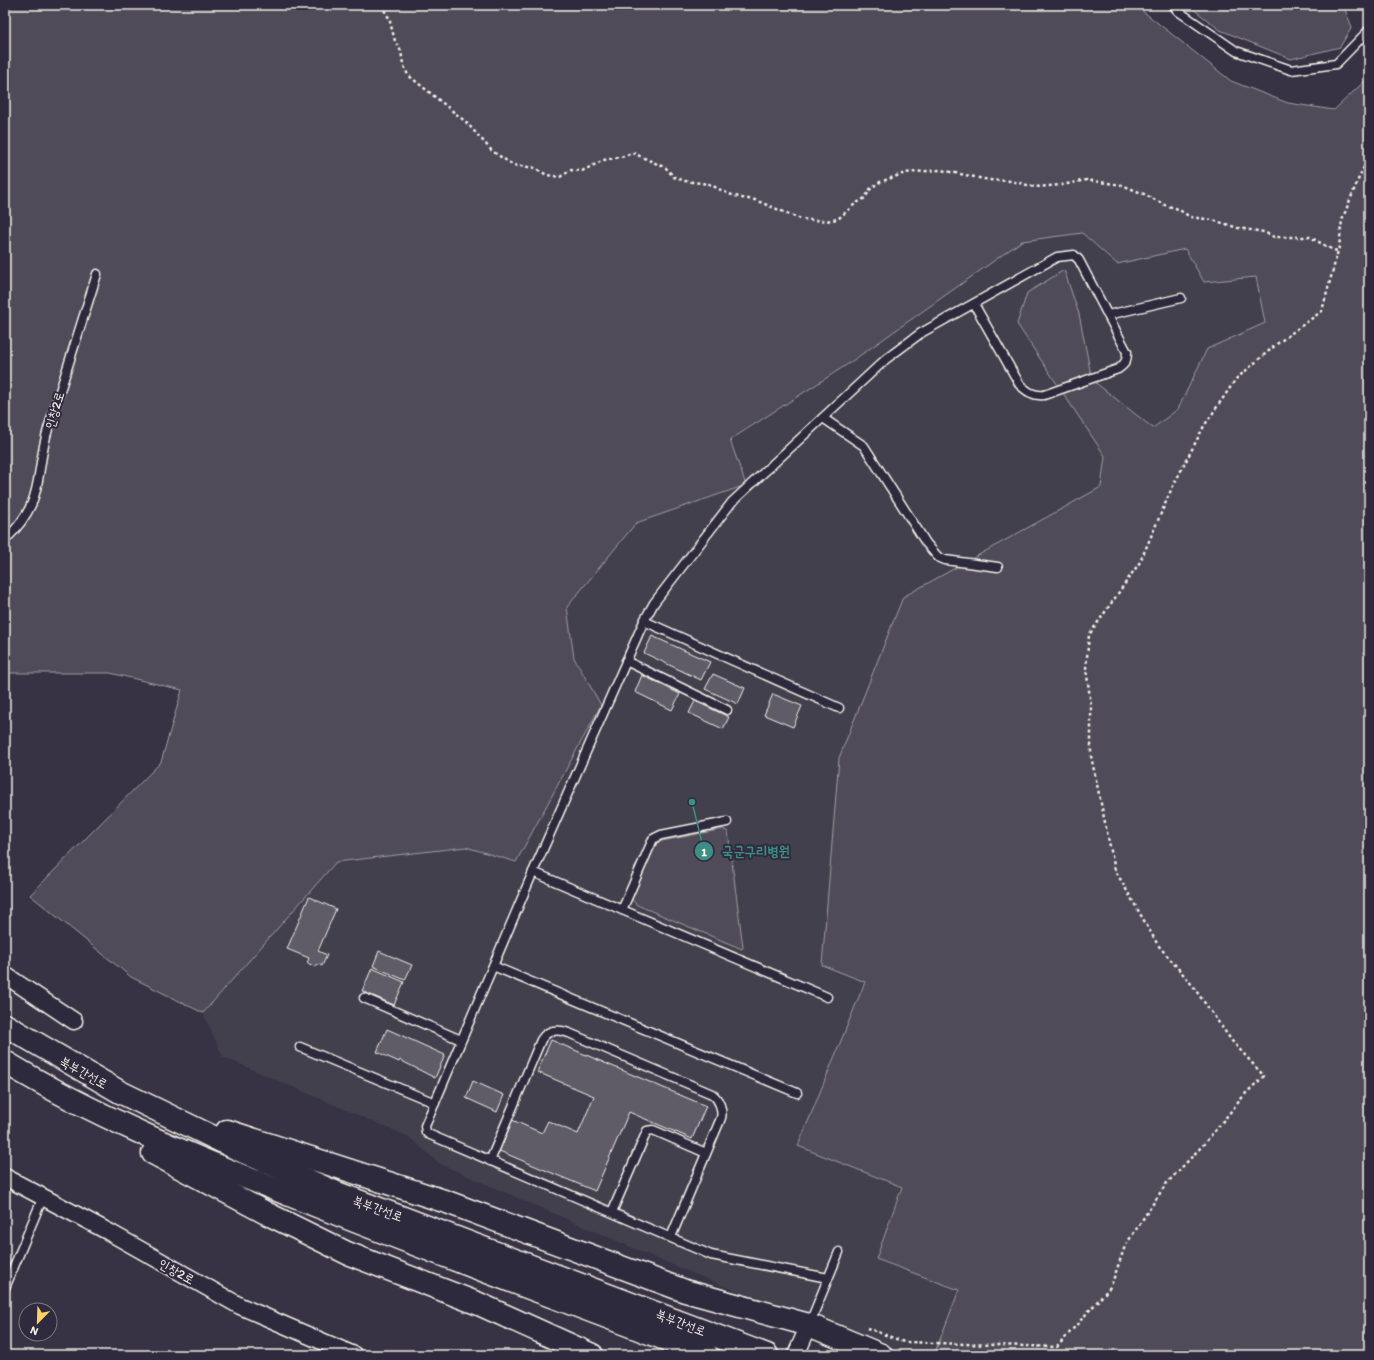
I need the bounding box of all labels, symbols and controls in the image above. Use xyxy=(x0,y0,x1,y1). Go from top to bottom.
street label: 인창2로 xyxy=(42,390,67,431)
callout: 국군구리병원 xyxy=(694,838,798,864)
text: 국군구리병원 xyxy=(722,843,790,860)
text: 1 xyxy=(701,845,707,859)
street label: 북부간선로 xyxy=(57,1053,110,1092)
street label: 북부간선로 xyxy=(351,1192,405,1224)
street label: 인창2로 xyxy=(156,1256,197,1287)
north arrow xyxy=(18,1302,58,1342)
street label: 북부간선로 xyxy=(654,1306,708,1339)
text: N xyxy=(28,1323,40,1338)

